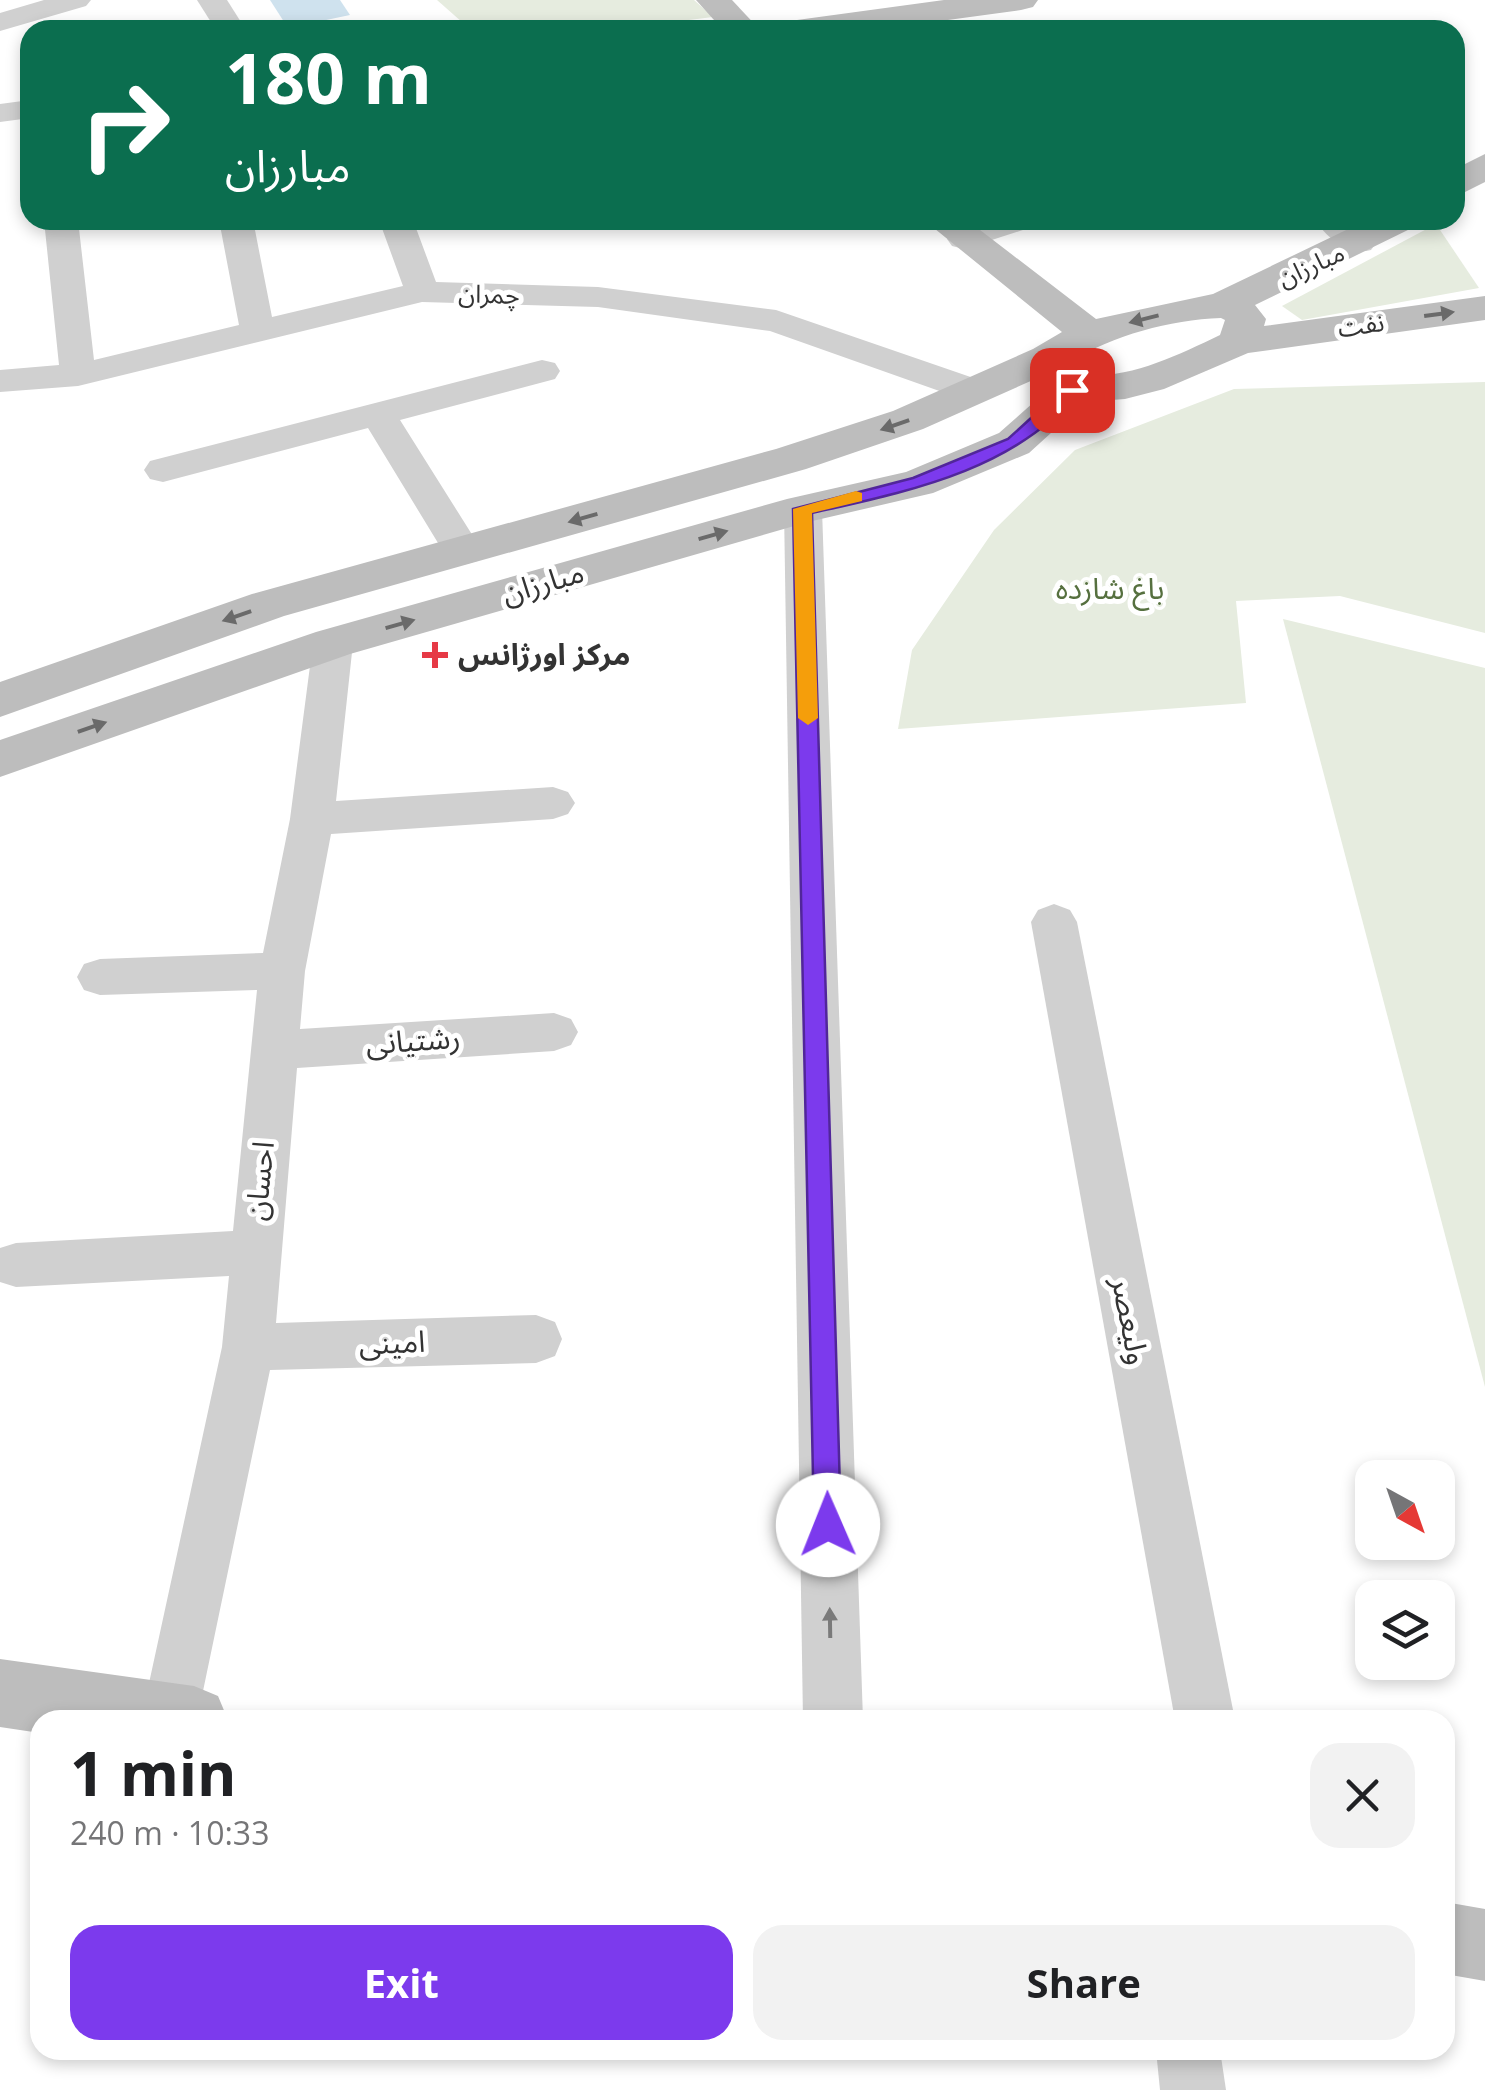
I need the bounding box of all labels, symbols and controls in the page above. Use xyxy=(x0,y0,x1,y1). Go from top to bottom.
text: 180 m xyxy=(225,29,432,125)
icon: right xyxy=(60,60,190,190)
text: مبارزان xyxy=(225,134,351,195)
street label: مبارزان xyxy=(1272,234,1349,294)
street label: چمران xyxy=(458,275,520,311)
street label: نفت xyxy=(1336,304,1386,344)
one-way arrow xyxy=(1423,306,1455,322)
one-way arrow xyxy=(1128,312,1159,328)
pin xyxy=(1030,348,1115,433)
icon: arrive xyxy=(1045,363,1100,418)
one-way arrow xyxy=(879,418,909,433)
one-way arrow xyxy=(568,511,598,526)
one-way arrow xyxy=(698,527,729,542)
street label: مبارزان xyxy=(497,550,588,613)
park label: باغ شازده xyxy=(1056,567,1164,611)
one-way arrow xyxy=(222,609,252,624)
one-way arrow xyxy=(385,615,416,631)
place label: مرکز اورژانس xyxy=(458,633,630,674)
marker: مرکز اورژانس xyxy=(422,642,448,668)
one-way arrow xyxy=(78,718,108,733)
street label: رشتیانی xyxy=(364,1016,462,1063)
street label: احسان xyxy=(234,1139,283,1223)
street label: ولیعصر xyxy=(1103,1272,1160,1368)
street label: امینی xyxy=(358,1320,426,1363)
north arrow xyxy=(1355,1460,1455,1560)
map controls xyxy=(1355,1460,1455,1680)
position arrow xyxy=(776,1473,880,1577)
button: layers xyxy=(1355,1580,1455,1680)
one-way arrow xyxy=(822,1606,838,1638)
text: 1 min xyxy=(70,1732,237,1814)
button: close xyxy=(1310,1743,1415,1848)
text: 240 m · 10:33 xyxy=(70,1811,269,1854)
button: Exit xyxy=(70,1925,733,2040)
button: Share xyxy=(753,1925,1415,2040)

